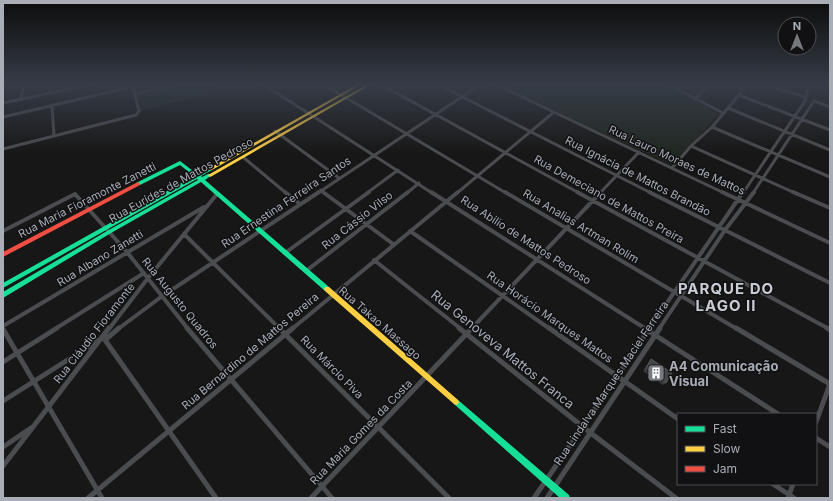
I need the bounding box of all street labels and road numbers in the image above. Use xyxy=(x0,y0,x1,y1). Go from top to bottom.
street label: Rua Lauro Moraes de Mattos xyxy=(606,122,748,198)
street label: Rua Ignácia de Mattos Brandão xyxy=(563,133,714,219)
street label: Rua Eurídes de Mattos Pedroso xyxy=(106,134,256,226)
street label: Rua Demeciano de Mattos Preira xyxy=(531,152,687,246)
street label: Rua Ernestina Ferreira Santos xyxy=(219,153,354,251)
street label: Rua Maria Fioramonte Zanetti xyxy=(16,159,158,241)
street label: Rua Analias Artman Rolim xyxy=(520,186,642,266)
street label: Rua Cássio Vilso xyxy=(319,188,396,252)
street label: Rua Abilio de Mattos Pedroso xyxy=(458,193,594,288)
street label: Rua Albano Zanetti xyxy=(54,227,146,289)
street label: Rua Augusto Quadros xyxy=(139,255,221,352)
street label: Rua Horácio Marques Mattos xyxy=(484,268,616,366)
street label: Rua Cláudio Fioramonte xyxy=(50,280,138,386)
street label: Rua Takao Massago xyxy=(336,283,424,363)
street label: Rua Genoveva Mattos Franca xyxy=(428,286,578,412)
street label: Rua Bernardino de Mattos Pereira xyxy=(179,290,321,412)
street label: Rua Lindalva Marques Maciel Ferreira xyxy=(551,298,671,468)
street label: Rua Márcio Piva xyxy=(298,333,366,401)
street label: Rua Maria Gomes da Costa xyxy=(307,376,415,488)

